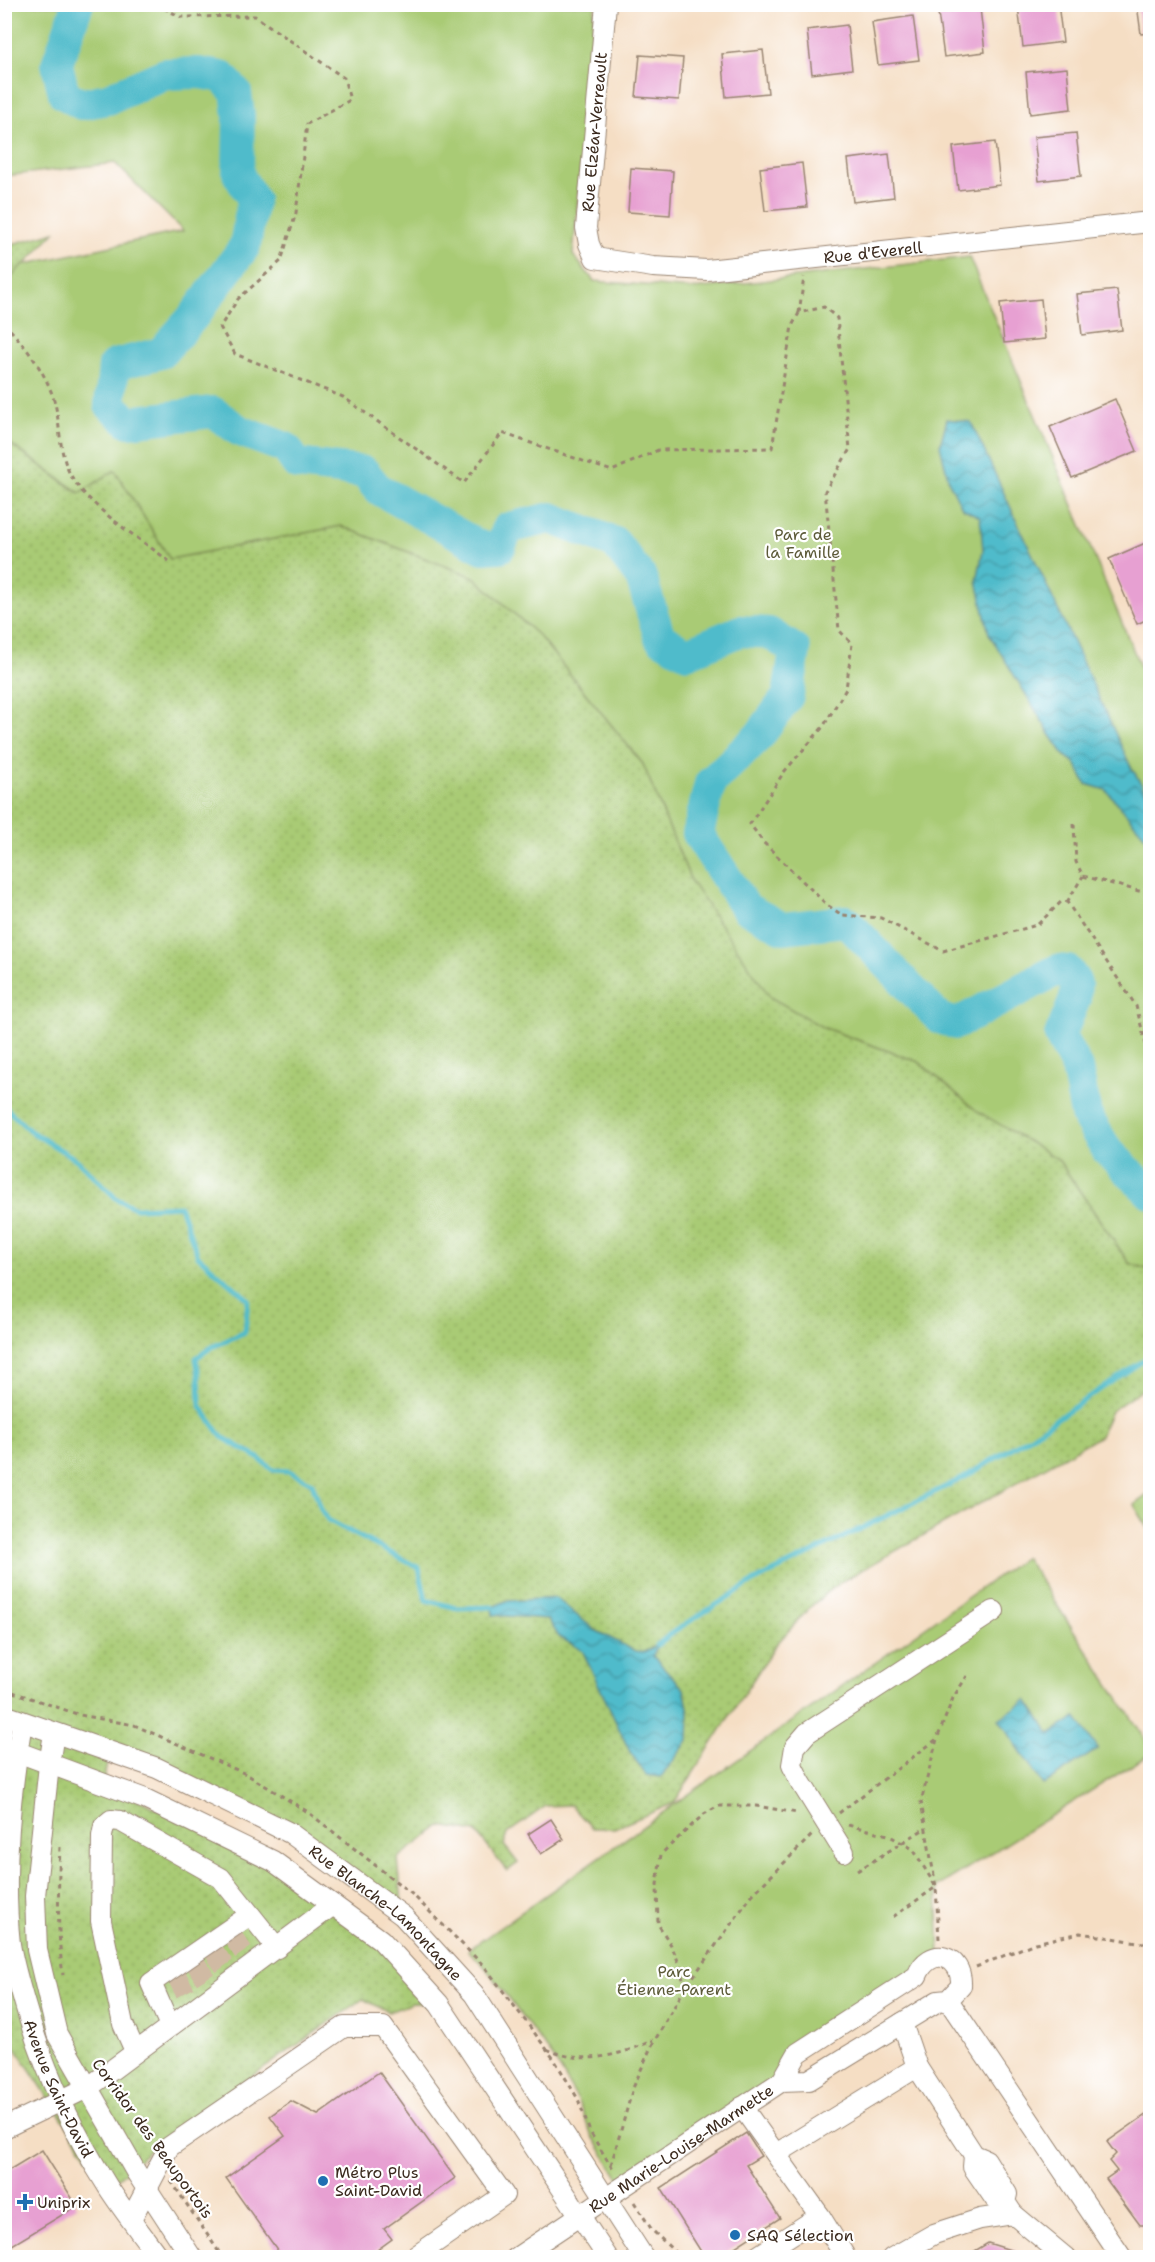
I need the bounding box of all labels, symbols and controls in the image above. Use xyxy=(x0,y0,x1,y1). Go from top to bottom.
street label: Rue Elzéar-Verreault xyxy=(577,51,612,213)
street label: Rue d'Everell xyxy=(822,237,924,268)
park label: Parc de la Famille xyxy=(766,524,840,563)
street label: Rue Blanche-Lamontagne xyxy=(304,1840,467,1985)
park label: Parc Étienne-Parent xyxy=(617,1961,731,2000)
street label: Avenue Saint-David xyxy=(19,2017,98,2162)
street label: Corridor des Beauportois xyxy=(87,2054,218,2223)
street label: Rue Marie-Louise-Marmette xyxy=(585,2080,777,2218)
place label: Métro Plus Saint-David xyxy=(335,2162,422,2201)
marker: Métro Plus Saint-David xyxy=(316,2174,330,2188)
place label: Uniprix xyxy=(37,2192,90,2213)
marker: Uniprix xyxy=(18,2195,32,2209)
place label: SAQ Sélection xyxy=(747,2225,854,2246)
marker: SAQ Sélection xyxy=(728,2228,742,2242)

